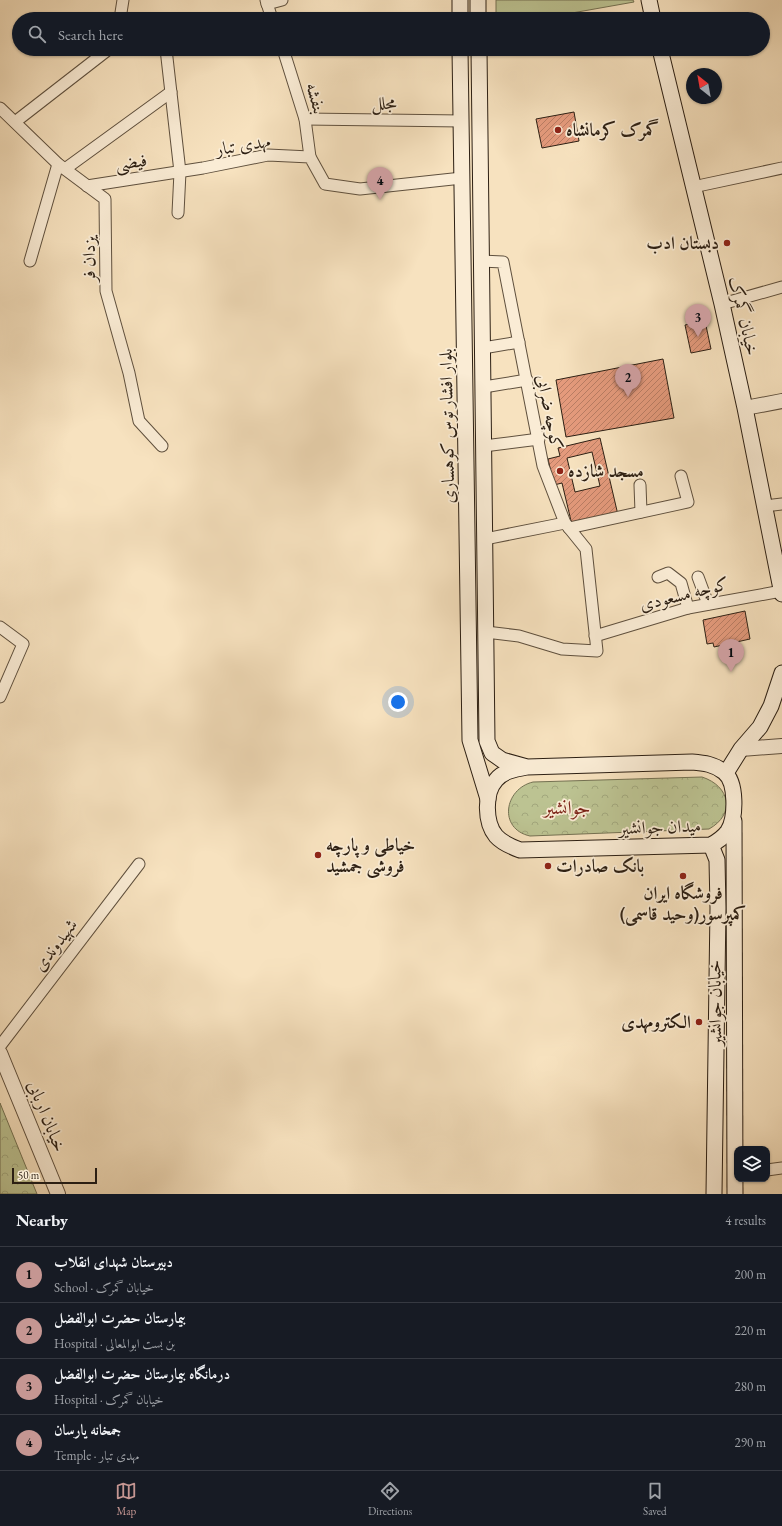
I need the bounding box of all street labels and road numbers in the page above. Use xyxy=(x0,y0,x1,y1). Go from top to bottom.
street label: بنفشه xyxy=(301,80,332,116)
street label: مجلل xyxy=(371,91,397,115)
street label: مهدی تبار xyxy=(212,129,272,161)
street label: فیضی xyxy=(113,148,149,177)
street label: یزدان فر xyxy=(77,234,101,284)
street label: خیابان گمرک xyxy=(723,274,765,358)
street label: بلوار افشار توس کوهساری xyxy=(434,348,459,504)
street label: کوچه ضرابی xyxy=(530,372,569,452)
street label: کوچه مسعودی xyxy=(637,571,731,618)
street label: میدان جوانشیر xyxy=(616,814,701,839)
street label: شهیدوندی xyxy=(27,914,83,976)
street label: خیابان جوانشیر xyxy=(702,960,727,1048)
street label: خیابان اربابی xyxy=(21,1077,72,1156)

